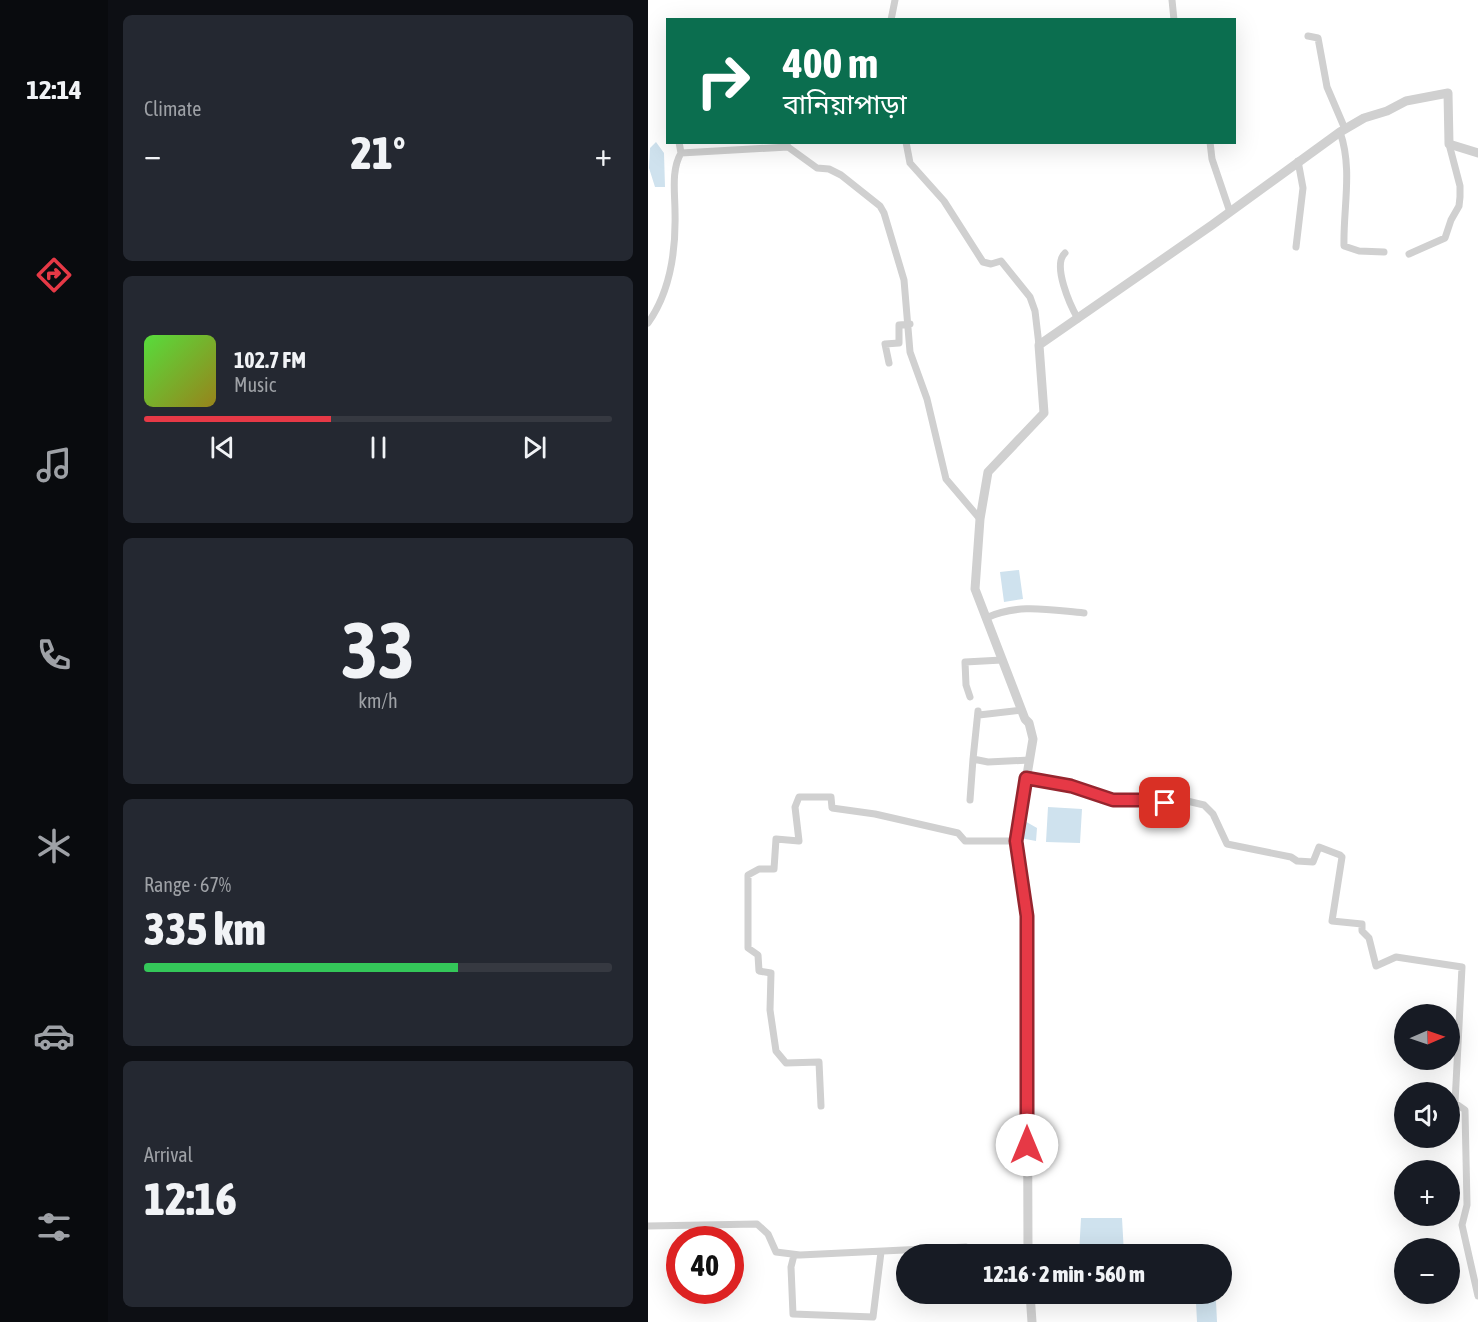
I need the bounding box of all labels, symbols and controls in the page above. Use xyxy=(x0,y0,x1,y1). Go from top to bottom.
text: 400 m xyxy=(783,39,878,87)
icon: right xyxy=(684,42,762,120)
text: 12:14 xyxy=(26,74,82,105)
text: বানিয়াপাড়া xyxy=(783,89,907,120)
text: Climate xyxy=(144,97,201,120)
text: 21° xyxy=(351,127,405,179)
text: − xyxy=(144,135,161,173)
text: + xyxy=(595,135,612,173)
icon: directions xyxy=(33,254,75,296)
text: 102.7 FM xyxy=(234,347,306,373)
text: Music xyxy=(234,373,276,396)
icon: previous xyxy=(206,431,239,464)
icon: pause xyxy=(362,431,395,464)
icon: next xyxy=(518,431,551,464)
icon: music xyxy=(33,444,75,486)
text: 33 xyxy=(341,605,415,695)
icon: phone xyxy=(33,634,75,676)
text: km/h xyxy=(358,689,398,712)
pin xyxy=(1139,777,1190,828)
icon: arrive xyxy=(1148,786,1181,819)
icon: climate xyxy=(33,825,75,867)
text: Range · 67% xyxy=(144,873,231,896)
text: 335 km xyxy=(144,903,266,955)
north arrow xyxy=(1394,1004,1460,1070)
map controls xyxy=(1394,1004,1460,1304)
icon: car xyxy=(33,1015,75,1057)
button: sound xyxy=(1394,1082,1460,1148)
position arrow xyxy=(995,1113,1059,1177)
text: Arrival xyxy=(144,1143,193,1166)
button: + xyxy=(1394,1160,1460,1226)
text: 12:16 xyxy=(144,1173,237,1225)
icon: filters xyxy=(33,1206,75,1248)
speed limit sign: 40 xyxy=(666,1226,744,1304)
button: − xyxy=(1394,1238,1460,1304)
text: 12:16 · 2 min · 560 m xyxy=(983,1261,1145,1287)

